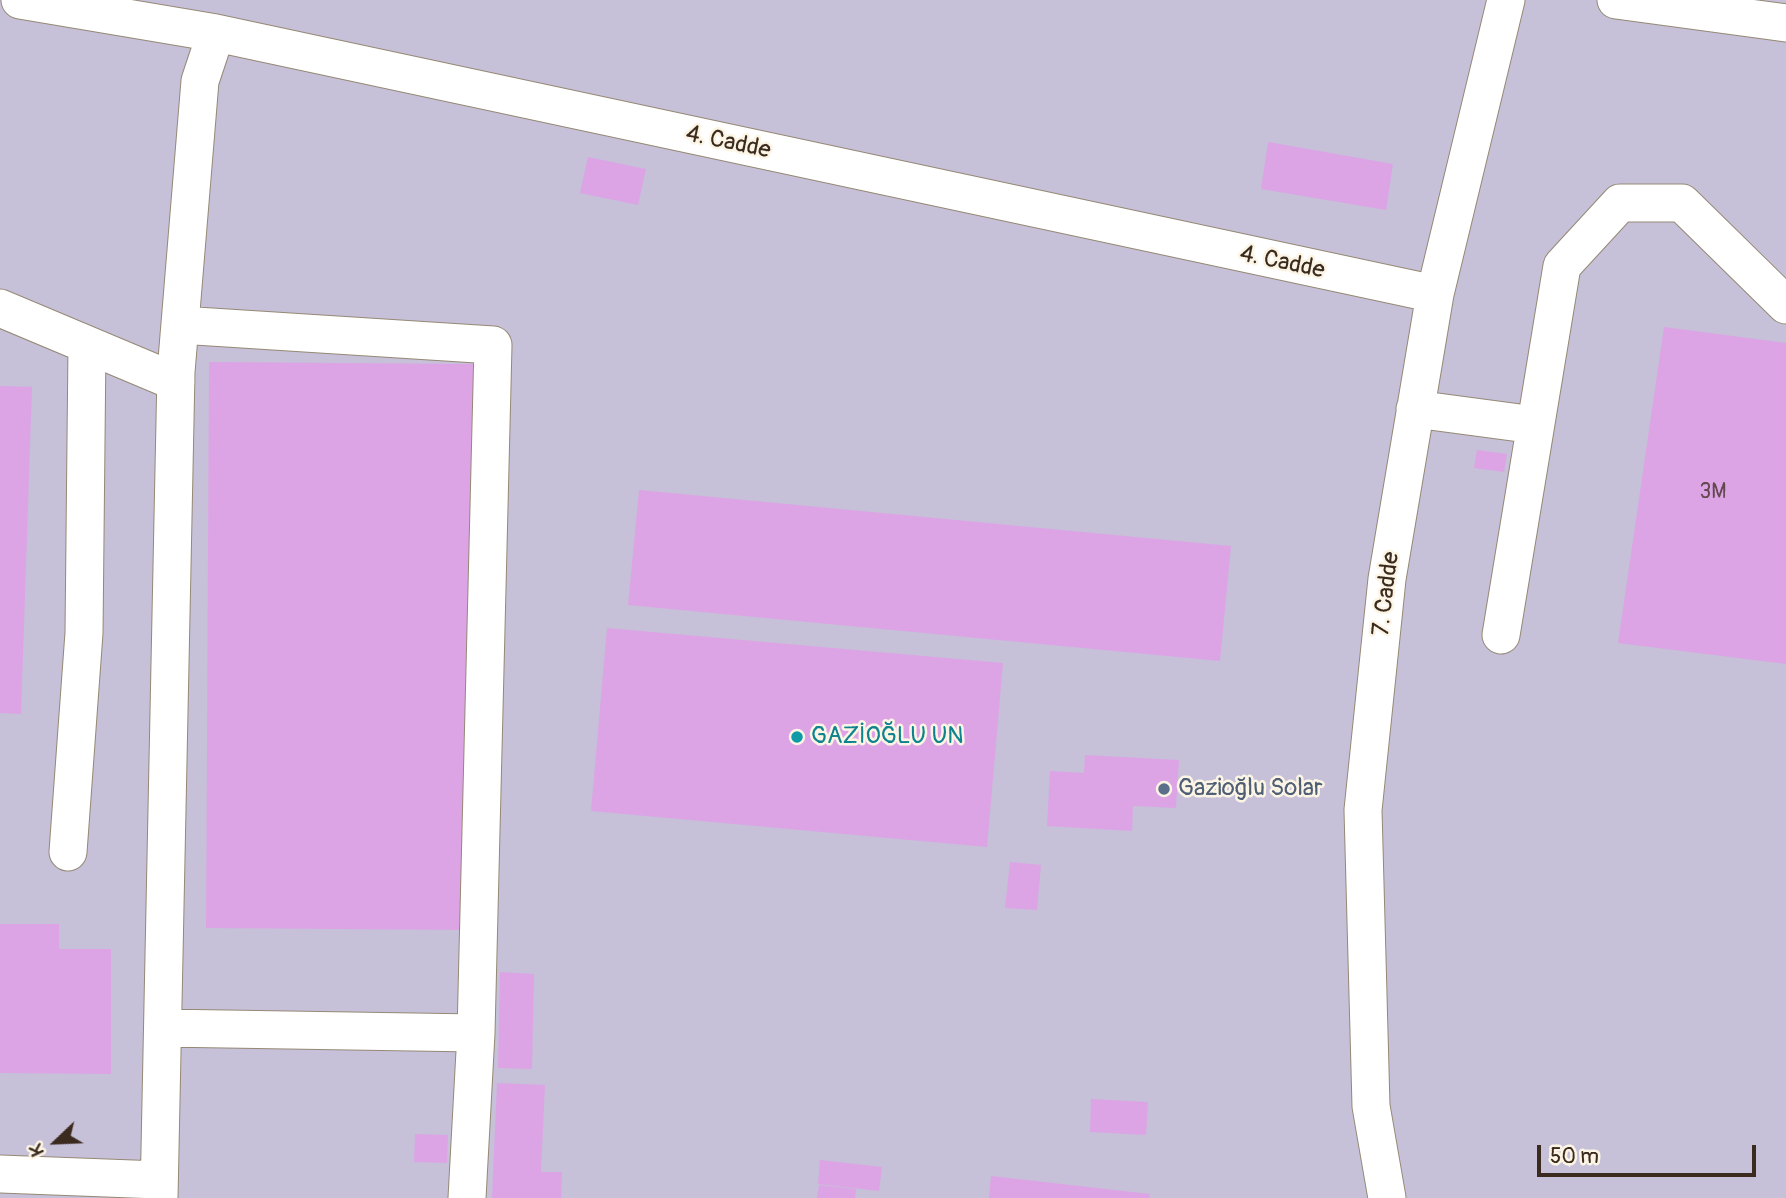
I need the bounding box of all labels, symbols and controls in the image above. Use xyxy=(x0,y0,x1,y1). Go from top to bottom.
street label: 4. Cadde xyxy=(683,120,773,166)
street label: 4. Cadde xyxy=(1237,240,1327,286)
house number: 3M xyxy=(1700,480,1726,506)
street label: 7. Cadde xyxy=(1368,550,1406,638)
place label: GAZİOĞLU UN xyxy=(811,723,963,751)
marker: GAZİOĞLU UN xyxy=(789,729,805,745)
place label: Gazioğlu Solar xyxy=(1178,775,1323,803)
marker: Gazioğlu Solar xyxy=(1156,781,1172,797)
north arrow xyxy=(21,1107,91,1177)
scale bar xyxy=(1541,1132,1760,1176)
text: K xyxy=(23,1140,50,1160)
text: 50 m xyxy=(1550,1143,1599,1170)

